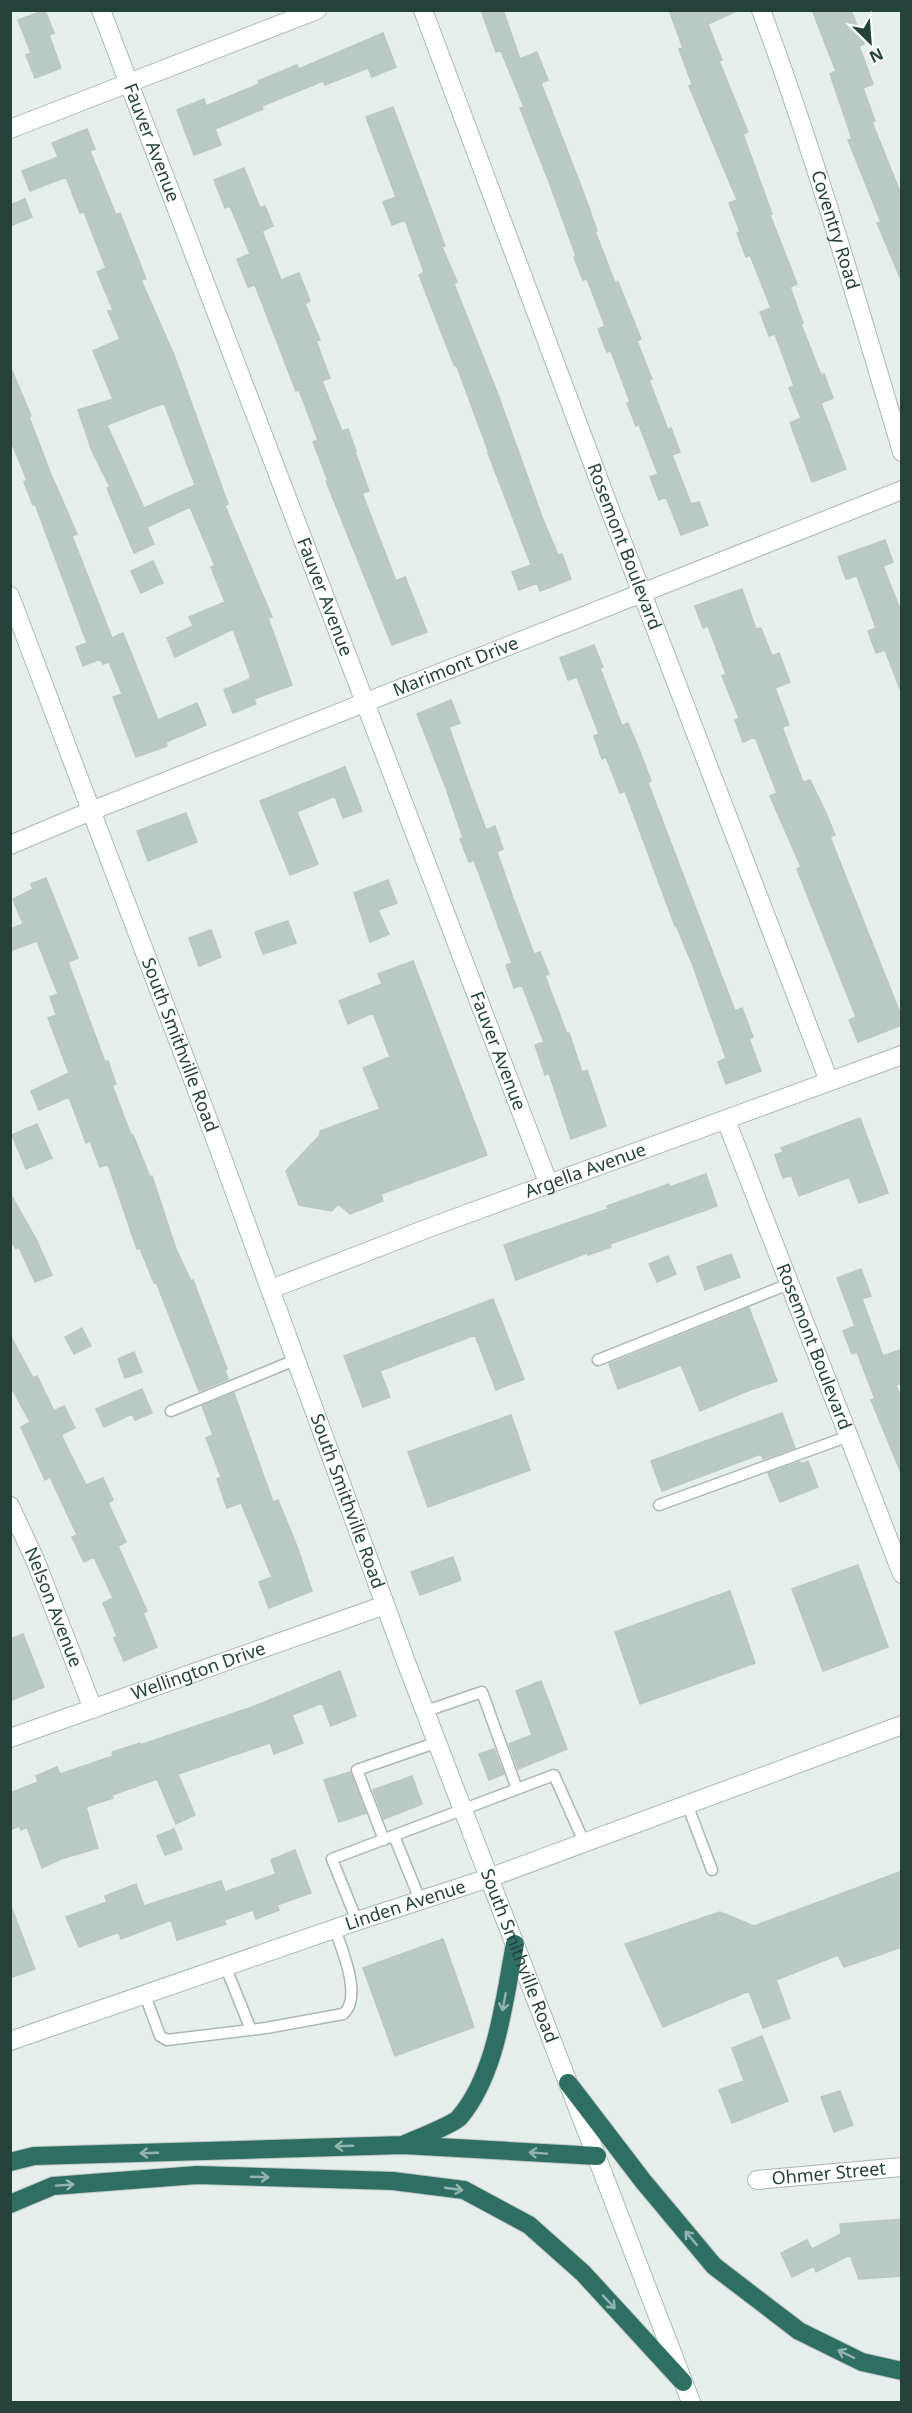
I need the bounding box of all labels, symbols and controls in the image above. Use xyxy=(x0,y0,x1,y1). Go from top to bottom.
north arrow xyxy=(840,12,900,72)
text: N xyxy=(866,43,887,68)
street label: Fauver Avenue xyxy=(119,80,186,205)
street label: Coventry Road xyxy=(806,167,866,292)
street label: Rosemont Boulevard xyxy=(583,459,668,633)
street label: Fauver Avenue xyxy=(292,534,359,659)
street label: Marimont Drive xyxy=(389,630,522,701)
street label: South Smithville Road xyxy=(137,954,225,1135)
street label: Fauver Avenue xyxy=(465,988,532,1113)
street label: Argella Avenue xyxy=(521,1137,649,1203)
street label: Rosemont Boulevard xyxy=(772,1260,858,1433)
street label: South Smithville Road xyxy=(305,1410,391,1592)
street label: Nelson Avenue xyxy=(20,1543,89,1670)
street label: Wellington Drive xyxy=(128,1635,268,1705)
street label: South Smithville Road xyxy=(476,1865,564,2046)
street label: Linden Avenue xyxy=(341,1873,468,1935)
one-way arrow xyxy=(498,1991,509,2011)
one-way arrow xyxy=(334,2141,354,2152)
one-way arrow xyxy=(139,2147,159,2158)
one-way arrow xyxy=(529,2147,549,2158)
street label: Ohmer Street xyxy=(770,2155,887,2190)
one-way arrow xyxy=(249,2171,269,2183)
one-way arrow xyxy=(55,2179,75,2190)
one-way arrow xyxy=(444,2183,464,2194)
one-way arrow xyxy=(684,2231,698,2246)
one-way arrow xyxy=(602,2294,617,2309)
one-way arrow xyxy=(837,2348,855,2359)

